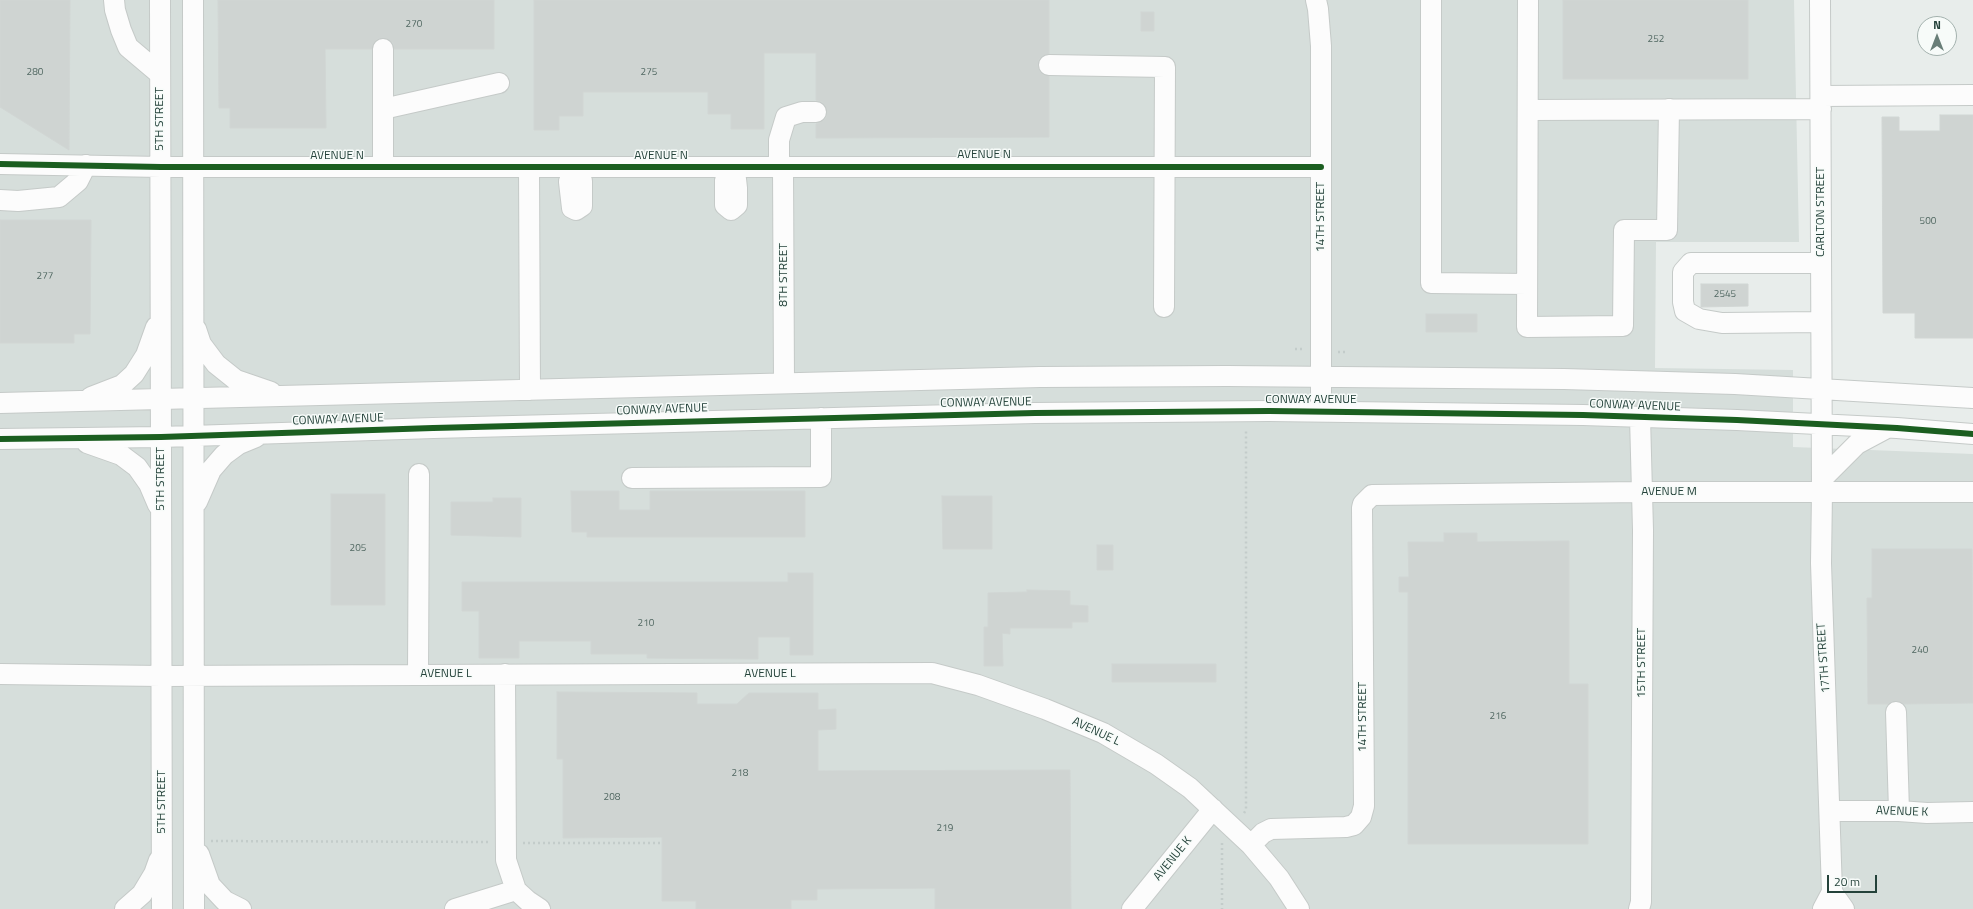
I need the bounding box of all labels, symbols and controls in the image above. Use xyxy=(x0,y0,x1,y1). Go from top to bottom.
north arrow xyxy=(1917,16,1957,56)
text: N xyxy=(1933,17,1941,33)
house number: 270 xyxy=(406,19,422,31)
house number: 252 xyxy=(1648,34,1664,46)
house number: 280 xyxy=(27,67,43,79)
house number: 275 xyxy=(641,67,657,79)
street label: 5TH STREET xyxy=(153,87,167,151)
street label: AVENUE N xyxy=(957,148,1011,162)
street label: AVENUE N xyxy=(310,149,364,163)
street label: AVENUE N xyxy=(634,149,688,163)
street label: CARLTON STREET xyxy=(1814,167,1828,257)
street label: 14TH STREET xyxy=(1314,182,1328,252)
house number: 500 xyxy=(1920,216,1936,228)
street label: 8TH STREET xyxy=(777,243,791,307)
house number: 277 xyxy=(37,271,53,283)
house number: 2545 xyxy=(1714,289,1736,301)
street label: CONWAY AVENUE xyxy=(1265,393,1357,407)
street label: CONWAY AVENUE xyxy=(940,395,1032,411)
street label: CONWAY AVENUE xyxy=(1589,397,1681,415)
street label: CONWAY AVENUE xyxy=(616,401,708,419)
street label: CONWAY AVENUE xyxy=(292,411,384,429)
street label: 5TH STREET xyxy=(154,447,168,511)
street label: AVENUE M xyxy=(1641,485,1697,499)
house number: 205 xyxy=(350,543,366,555)
house number: 210 xyxy=(638,618,654,630)
street label: 17TH STREET xyxy=(1814,622,1834,694)
street label: 15TH STREET xyxy=(1635,628,1649,698)
house number: 240 xyxy=(1912,645,1928,657)
street label: AVENUE L xyxy=(420,667,472,681)
street label: AVENUE L xyxy=(744,667,796,681)
street label: 14TH STREET xyxy=(1356,682,1370,752)
house number: 216 xyxy=(1490,711,1506,723)
street label: AVENUE L xyxy=(1070,715,1122,749)
house number: 218 xyxy=(732,768,748,780)
street label: 5TH STREET xyxy=(155,770,169,834)
house number: 208 xyxy=(604,792,620,804)
street label: AVENUE K xyxy=(1876,804,1928,820)
house number: 219 xyxy=(937,823,953,835)
street label: AVENUE K xyxy=(1151,834,1195,884)
scale bar xyxy=(1829,867,1879,893)
text: 20 m xyxy=(1834,872,1860,891)

